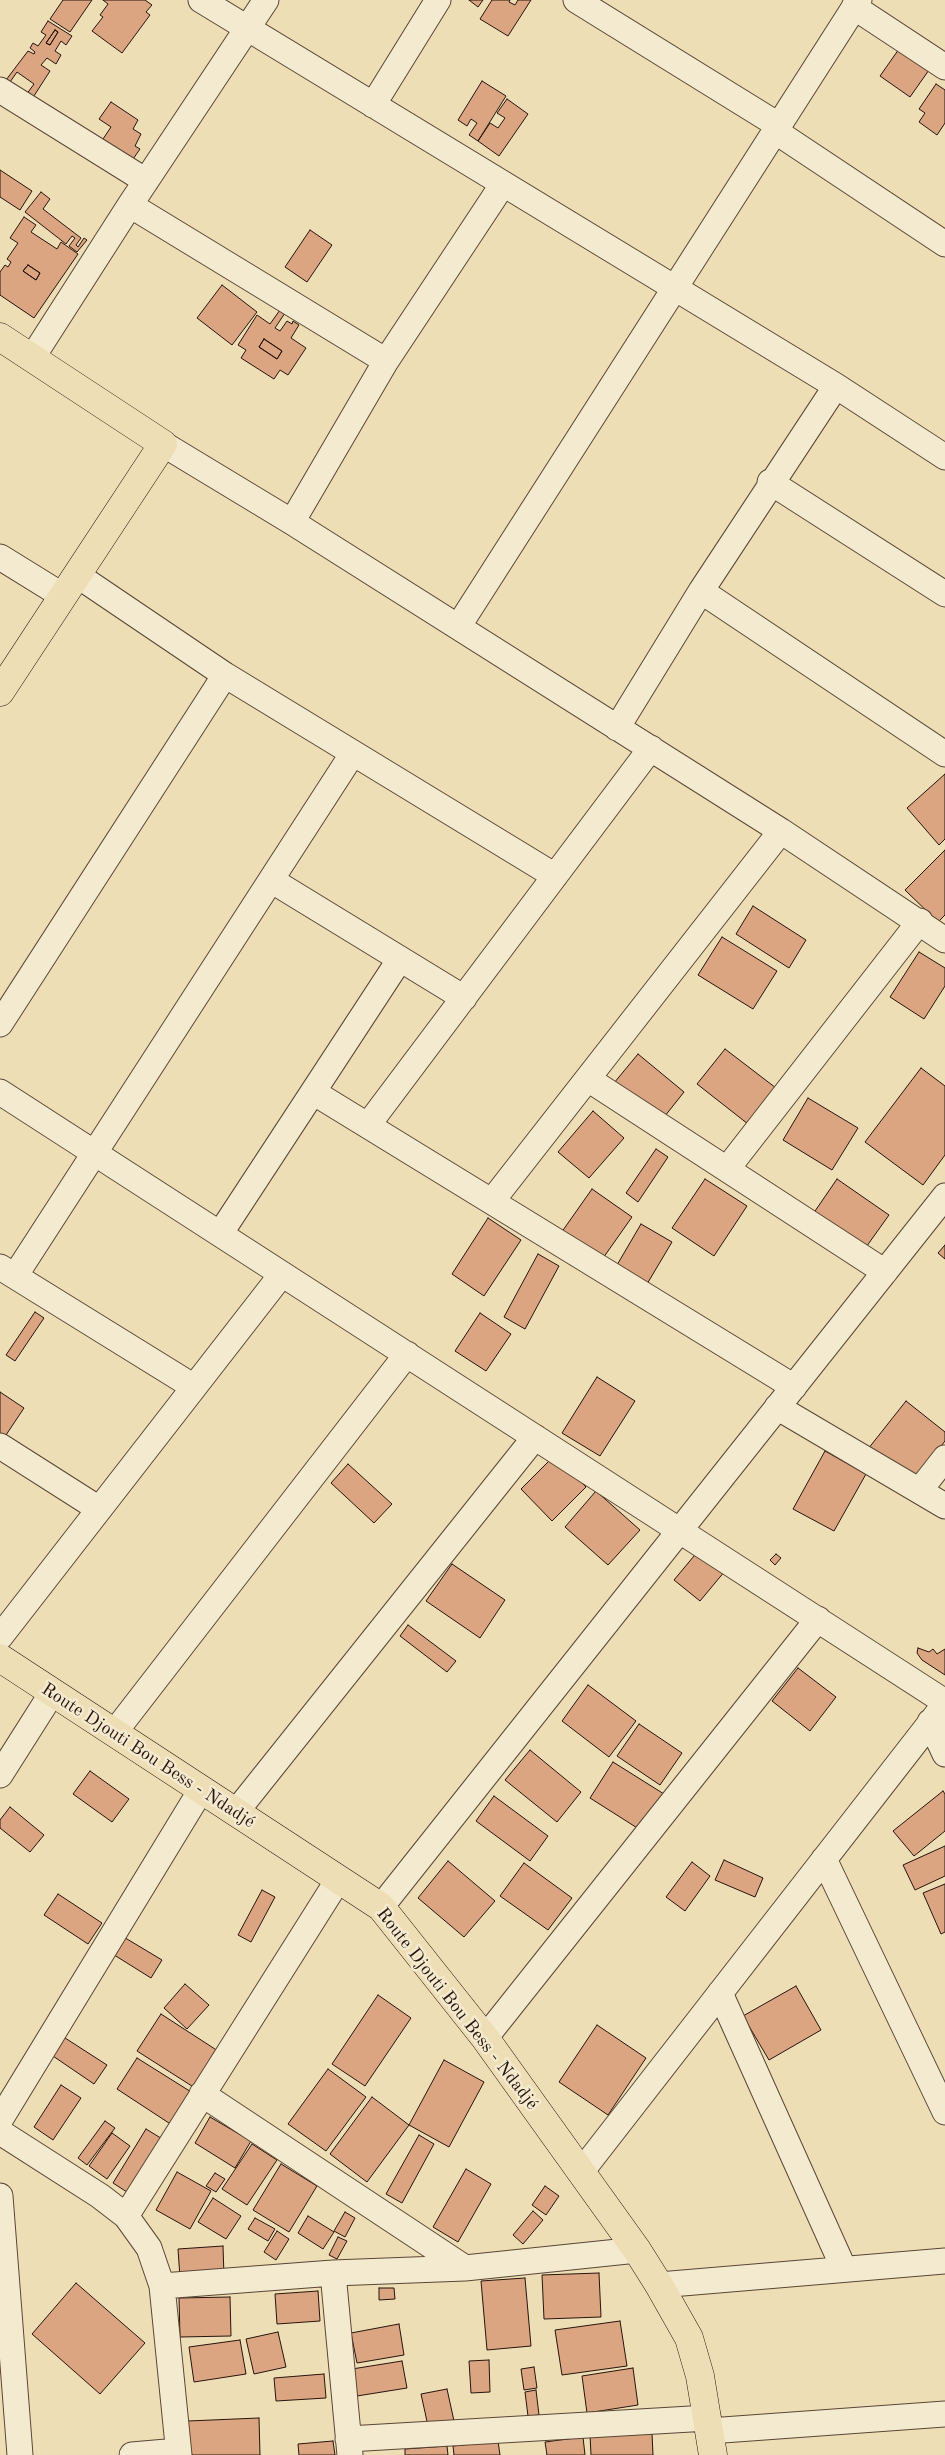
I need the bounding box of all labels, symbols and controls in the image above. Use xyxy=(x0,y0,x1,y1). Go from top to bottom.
street label: Route Djouti Bou Bess - Ndadjé xyxy=(37,1679,259,1833)
street label: Route Djouti Bou Bess - Ndadjé xyxy=(371,1904,543,2114)

